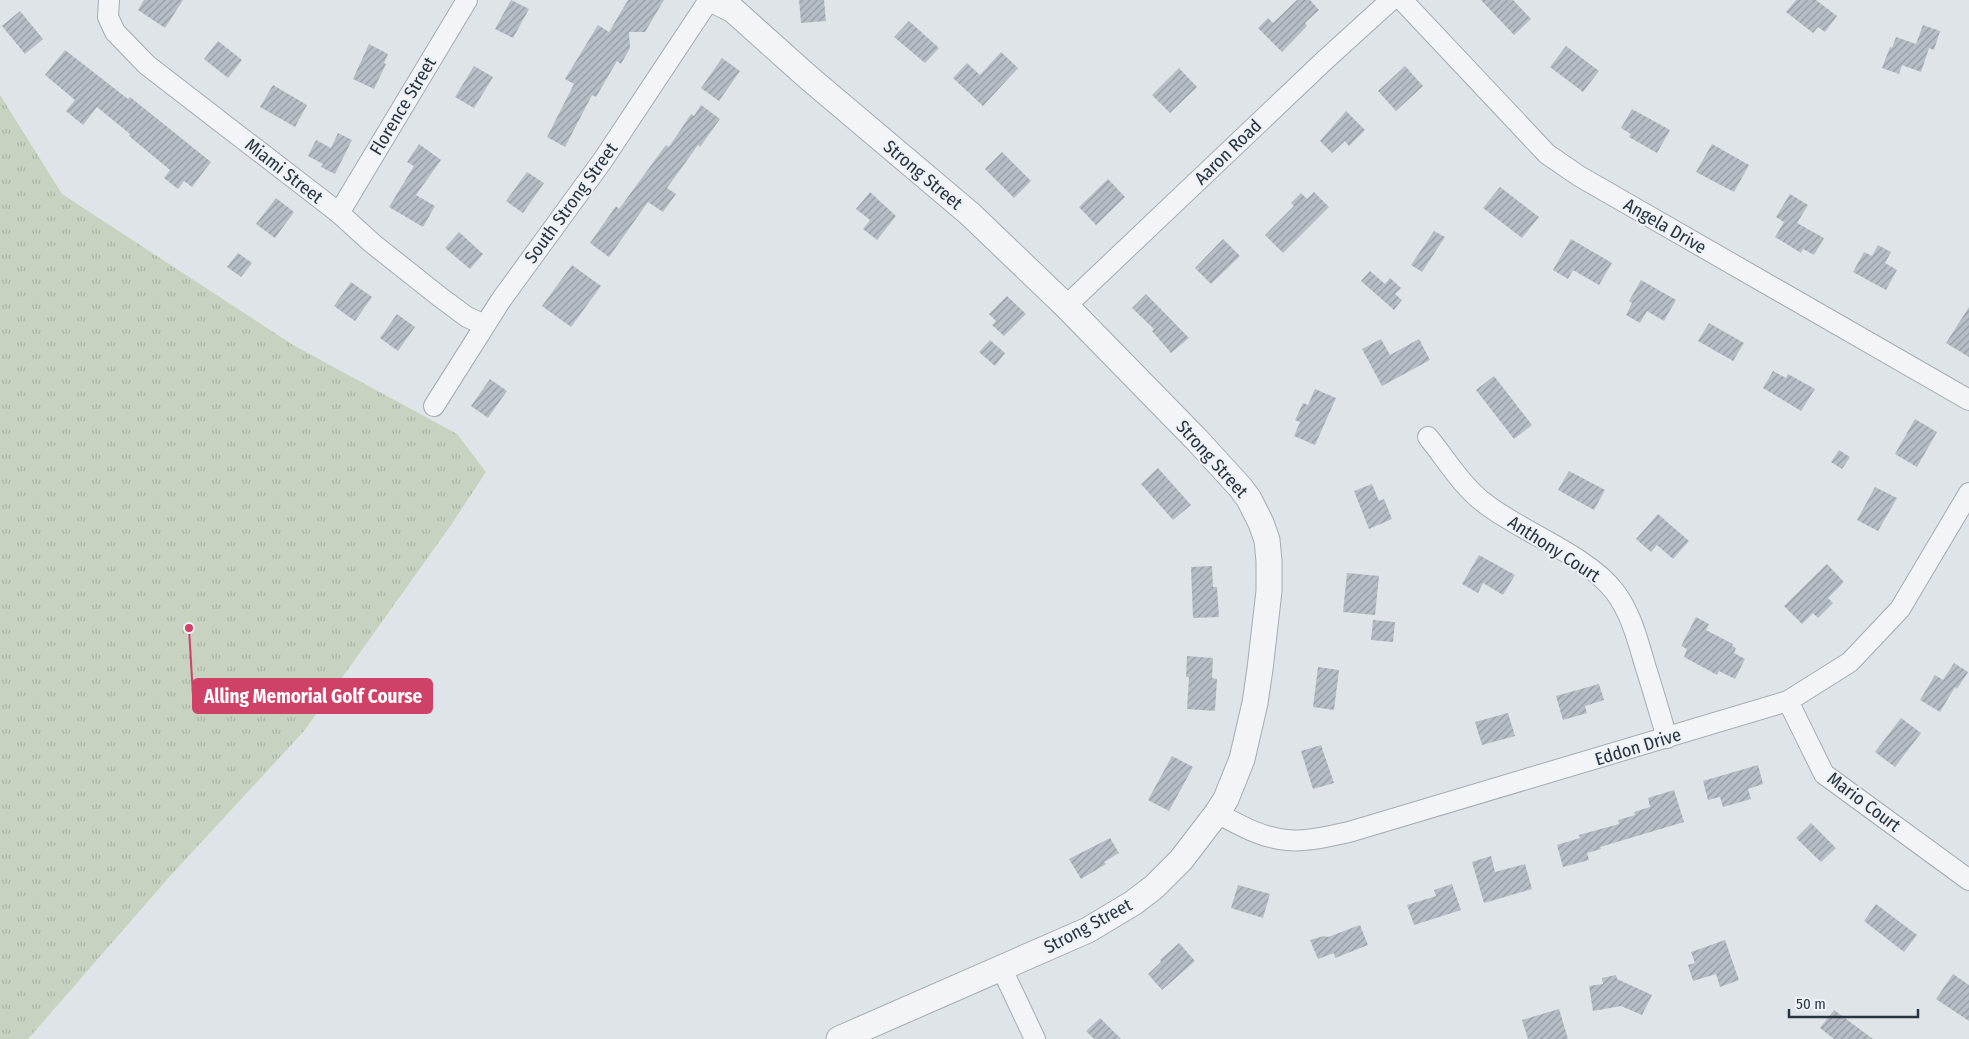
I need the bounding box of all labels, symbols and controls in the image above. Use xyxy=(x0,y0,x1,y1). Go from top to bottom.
street label: Florence Street xyxy=(365,53,441,159)
street label: Aaron Road xyxy=(1190,115,1266,189)
street label: Miami Street xyxy=(241,134,328,208)
street label: Strong Street xyxy=(879,136,967,215)
street label: South Strong Street xyxy=(520,138,622,268)
street label: Angela Drive xyxy=(1620,194,1710,259)
street label: Strong Street xyxy=(1172,416,1253,502)
street label: Anthony Court xyxy=(1504,511,1604,587)
callout: Alling Memorial Golf Course xyxy=(193,679,432,713)
text: Alling Memorial Golf Course xyxy=(203,685,422,708)
street label: Eddon Drive xyxy=(1592,723,1684,770)
street label: Mario Court xyxy=(1823,767,1905,837)
street label: Strong Street xyxy=(1040,894,1136,958)
scale bar xyxy=(1789,986,1918,1018)
text: 50 m xyxy=(1796,995,1826,1013)

